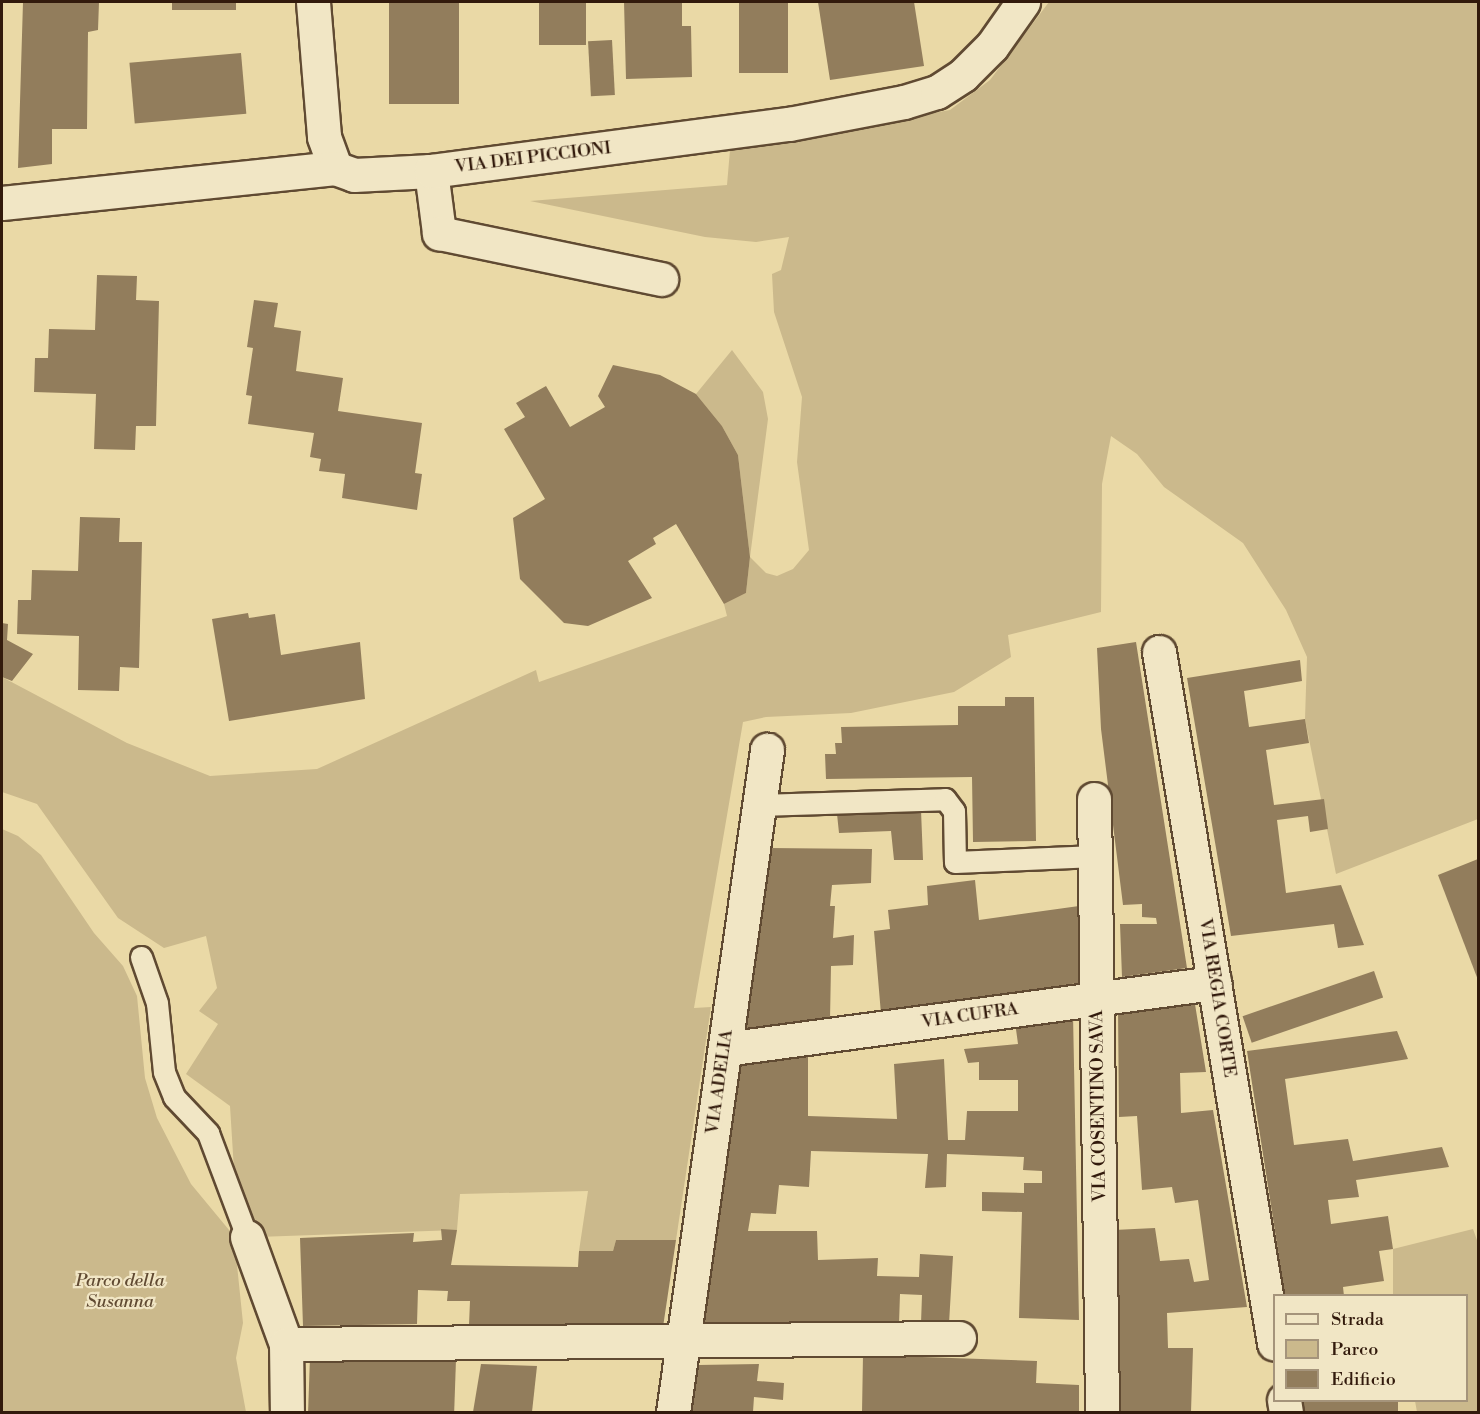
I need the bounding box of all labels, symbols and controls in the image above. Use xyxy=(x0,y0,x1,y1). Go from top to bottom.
street label: VIA DEI PICCIONI xyxy=(454,138,612,178)
street label: VIA REGIA CORTE xyxy=(1194,917,1240,1079)
street label: VIA CUFRA xyxy=(920,999,1020,1033)
street label: VIA COSENTINO SAVA xyxy=(1087,1010,1111,1202)
street label: VIA ADELIA xyxy=(702,1028,738,1136)
park label: Parco della Susanna xyxy=(75,1271,165,1314)
legend xyxy=(1273,1294,1468,1402)
text: Strada xyxy=(1331,1308,1384,1331)
text: Parco xyxy=(1331,1338,1378,1361)
text: Edificio xyxy=(1331,1368,1396,1391)

